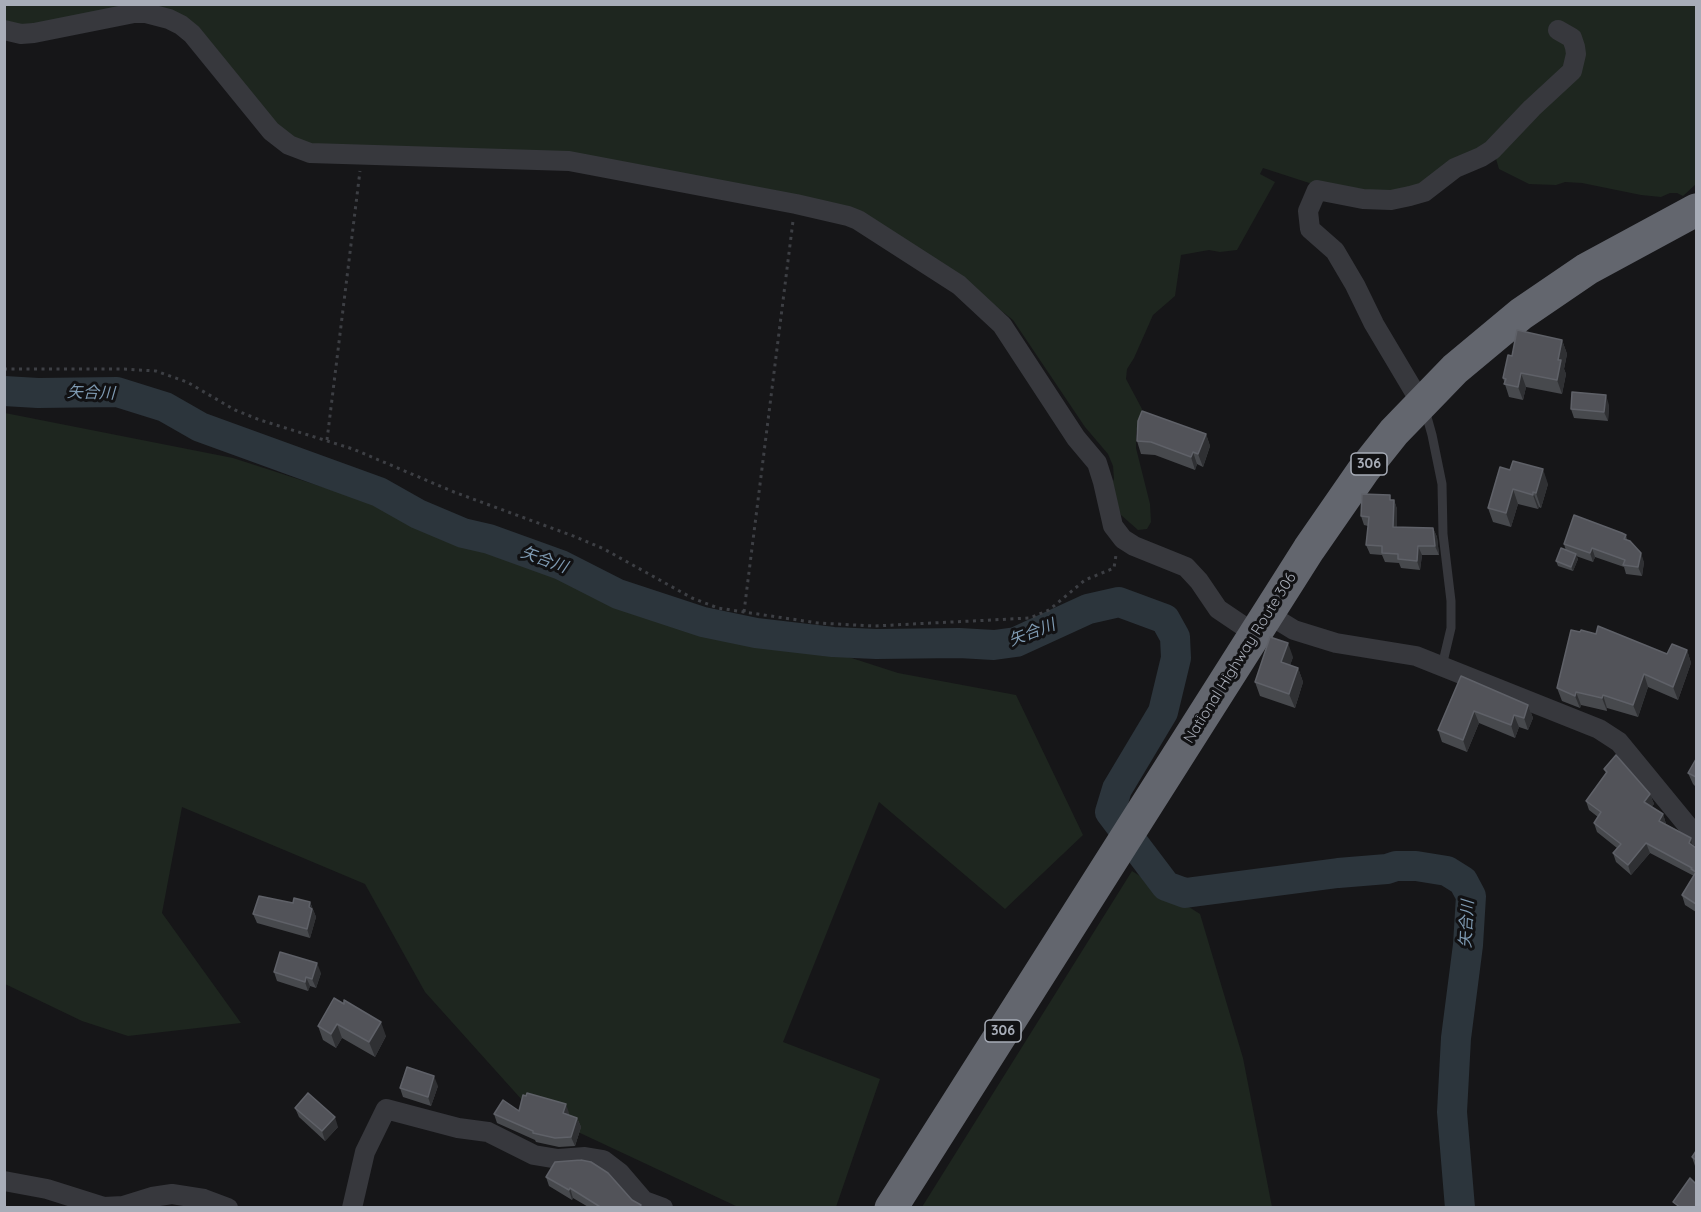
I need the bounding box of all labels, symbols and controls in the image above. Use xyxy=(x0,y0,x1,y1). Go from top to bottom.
water label: 矢合川 xyxy=(67,383,115,403)
road number: 306 xyxy=(1351,453,1387,475)
water label: 矢合川 xyxy=(518,543,570,577)
street label: National Highway Route 306 xyxy=(1180,569,1300,747)
water label: 矢合川 xyxy=(1006,615,1058,651)
water label: 矢合川 xyxy=(1456,900,1478,948)
road number: 306 xyxy=(985,1020,1021,1042)

